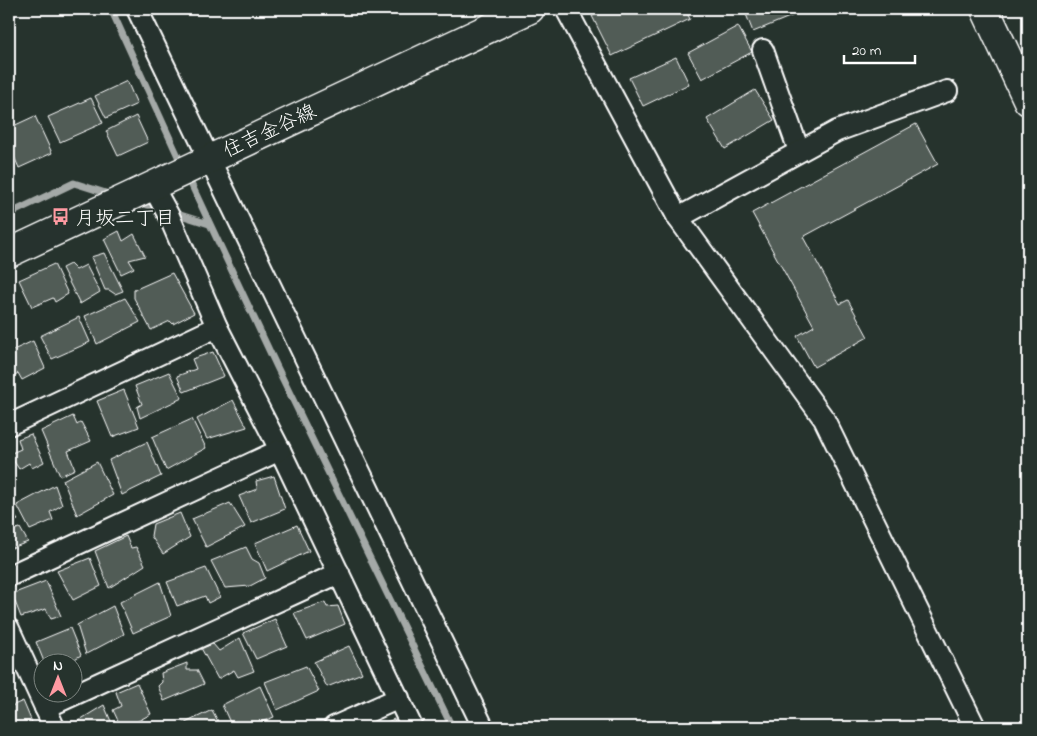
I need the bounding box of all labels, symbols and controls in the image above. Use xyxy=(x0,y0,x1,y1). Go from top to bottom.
scale bar xyxy=(844,32,916,64)
text: 20 m xyxy=(852,40,882,62)
street label: 住吉金谷線 xyxy=(219,98,321,167)
place label: 月坂二丁目 xyxy=(75,205,175,234)
bus stop icon: 月坂二丁目 xyxy=(51,207,71,227)
north arrow xyxy=(32,654,82,704)
text: N xyxy=(53,656,63,677)

